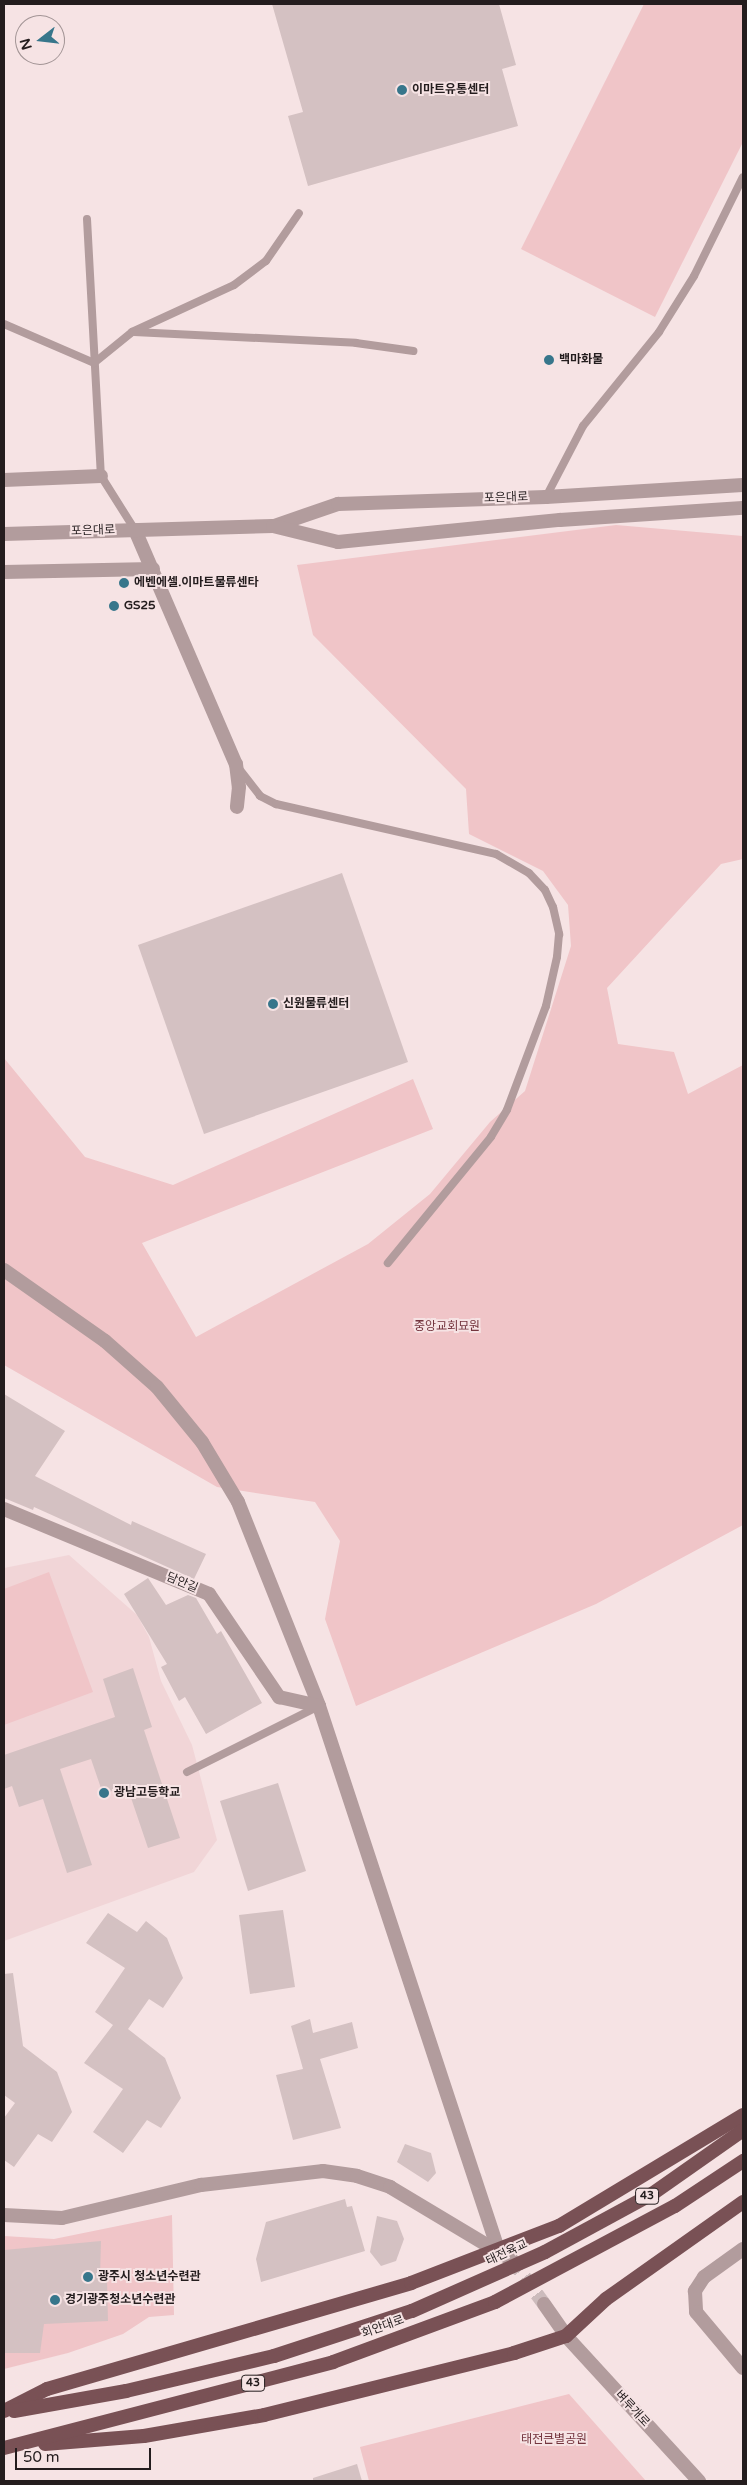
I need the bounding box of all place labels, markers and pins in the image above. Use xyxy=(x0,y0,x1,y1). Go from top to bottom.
place label: 이마트유통센터 xyxy=(412,83,489,97)
marker: 이마트유통센터 xyxy=(396,84,408,96)
place label: 백마화물 xyxy=(559,353,603,367)
marker: 백마화물 xyxy=(543,354,555,366)
place label: 에벤에셀.이마트물류센타 xyxy=(134,576,259,590)
marker: 에벤에셀.이마트물류센타 xyxy=(118,577,130,589)
place label: GS25 xyxy=(124,599,156,613)
marker: GS25 xyxy=(108,600,120,612)
place label: 신원물류센터 xyxy=(283,997,349,1011)
marker: 신원물류센터 xyxy=(267,998,279,1010)
place label: 광남고등학교 xyxy=(114,1786,180,1800)
marker: 광남고등학교 xyxy=(98,1787,110,1799)
place label: 광주시 청소년수련관 xyxy=(98,2270,200,2284)
marker: 광주시 청소년수련관 xyxy=(82,2271,94,2283)
place label: 경기광주청소년수련관 xyxy=(65,2293,175,2307)
marker: 경기광주청소년수련관 xyxy=(49,2294,61,2306)

